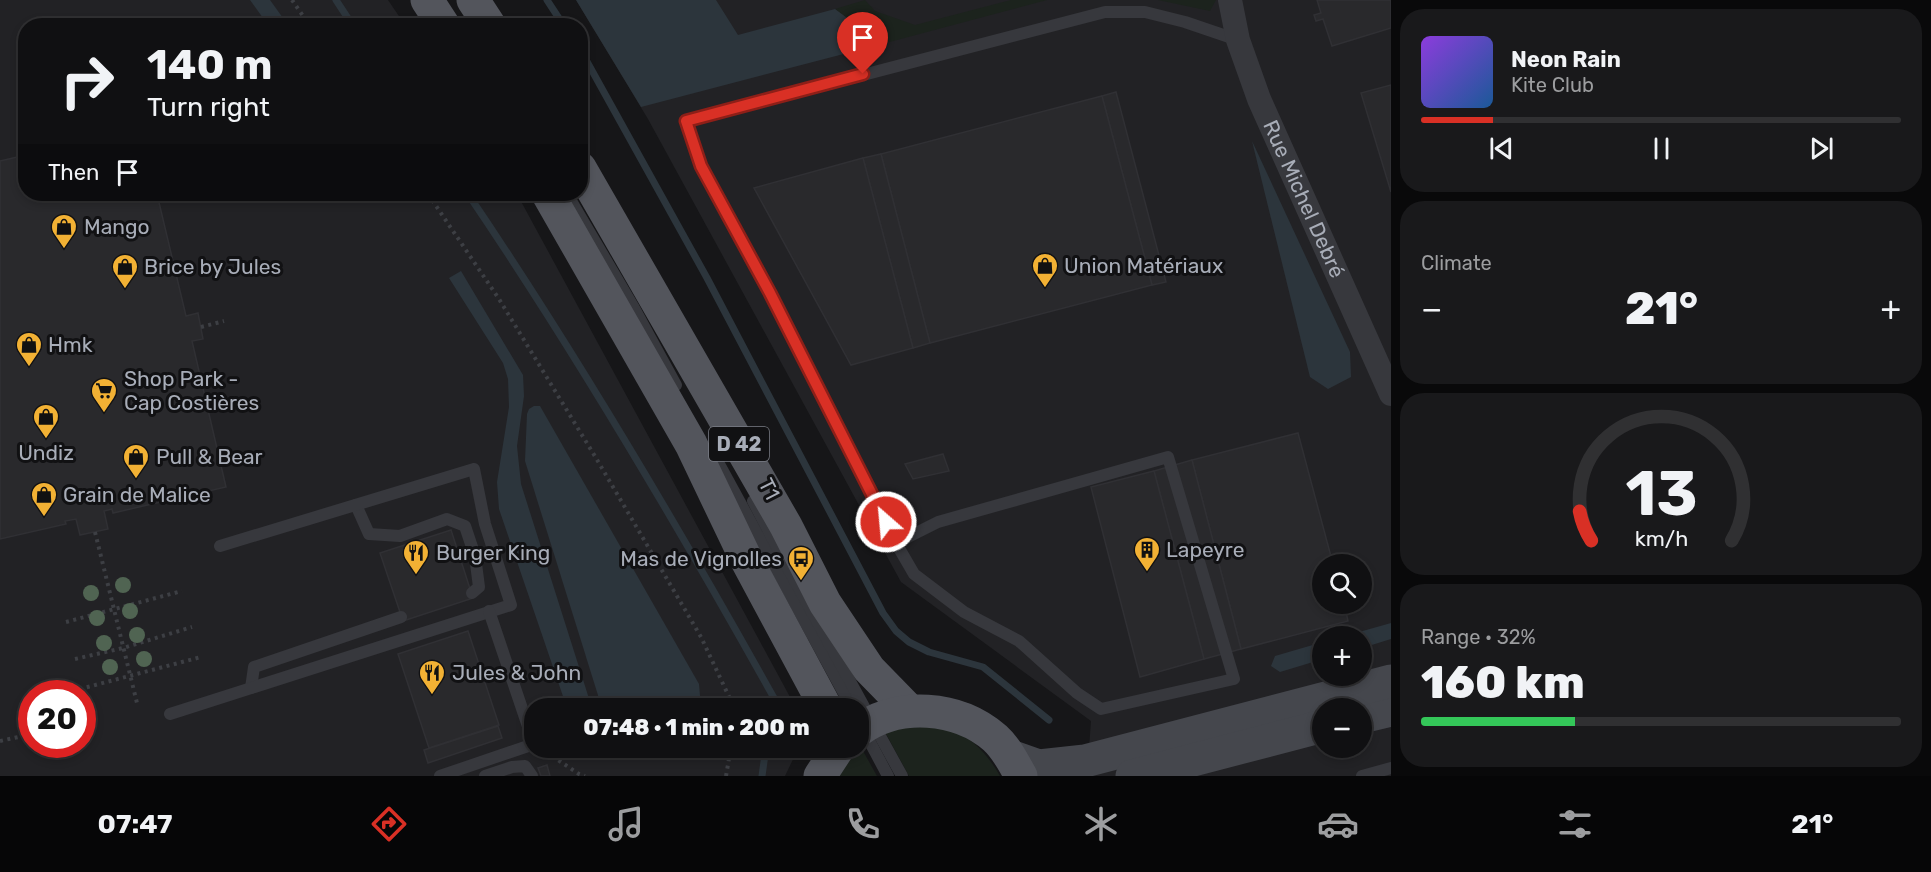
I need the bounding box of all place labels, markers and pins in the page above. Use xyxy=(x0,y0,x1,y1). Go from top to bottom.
pin xyxy=(837,12,888,74)
shop icon: Mango xyxy=(49,212,79,250)
place label: Mango xyxy=(84,214,150,239)
shop icon: Union Matériaux xyxy=(1030,251,1060,289)
shop icon: Brice by Jules xyxy=(110,252,140,290)
place label: Union Matériaux xyxy=(1064,253,1223,278)
place label: Brice by Jules xyxy=(144,254,281,279)
shop icon: Hmk xyxy=(14,330,44,368)
place label: Hmk xyxy=(48,332,93,357)
place label: Shop Park - Cap Costières xyxy=(124,366,259,415)
supermarket icon: Shop Park - Cap Costières xyxy=(89,376,119,414)
shop icon: Undiz xyxy=(31,402,61,440)
place label: Undiz xyxy=(18,440,74,465)
shop icon: Pull & Bear xyxy=(121,442,151,480)
place label: Pull & Bear xyxy=(156,444,263,469)
shop icon: Grain de Malice xyxy=(29,480,59,518)
place label: Grain de Malice xyxy=(63,482,211,507)
building icon: Lapeyre xyxy=(1132,535,1162,573)
place label: Lapeyre xyxy=(1166,537,1244,562)
restaurant icon: Burger King xyxy=(401,538,431,576)
place label: Burger King xyxy=(436,540,550,565)
bus stop icon: Mas de Vignolles xyxy=(786,544,816,582)
place label: Mas de Vignolles xyxy=(620,546,782,571)
restaurant icon: Jules & John xyxy=(417,658,447,696)
place label: Jules & John xyxy=(452,660,581,685)

